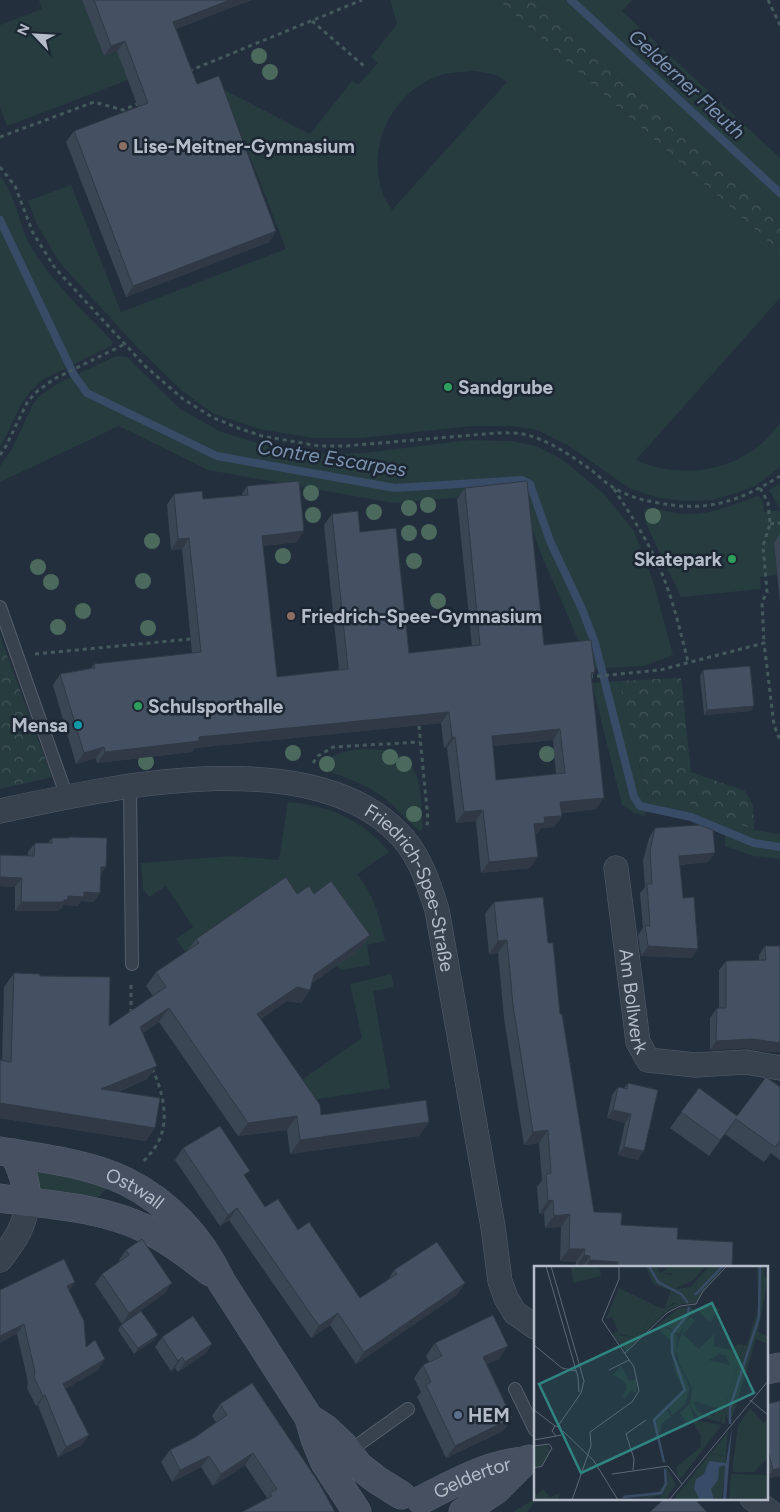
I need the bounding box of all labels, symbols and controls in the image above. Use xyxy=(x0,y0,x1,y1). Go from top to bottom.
north arrow xyxy=(10,10,60,60)
text: N xyxy=(14,21,34,38)
water label: Gelderner Fleuth xyxy=(624,24,750,144)
place label: Lise-Meitner-Gymnasium xyxy=(133,135,355,158)
marker: Lise-Meitner-Gymnasium xyxy=(117,140,129,152)
place label: Sandgrube xyxy=(458,376,553,399)
marker: Sandgrube xyxy=(442,381,454,393)
water label: Contre Escarpes xyxy=(256,434,409,482)
place label: Skatepark xyxy=(634,548,723,571)
marker: Skatepark xyxy=(726,553,738,565)
place label: Friedrich-Spee-Gymnasium xyxy=(301,605,542,628)
marker: Friedrich-Spee-Gymnasium xyxy=(285,610,297,622)
place label: Schulsporthalle xyxy=(148,695,284,718)
marker: Schulsporthalle xyxy=(132,700,144,712)
place label: Mensa xyxy=(11,714,68,737)
marker: Mensa xyxy=(72,719,84,731)
street label: Friedrich-Spee-Straße xyxy=(361,798,459,974)
street label: Am Bollwerk xyxy=(615,947,654,1058)
street label: Ostwall xyxy=(103,1163,169,1214)
inset map xyxy=(534,1266,768,1500)
place label: HEM xyxy=(468,1404,510,1427)
marker: HEM xyxy=(452,1409,464,1421)
street label: Geldertor xyxy=(429,1452,513,1503)

